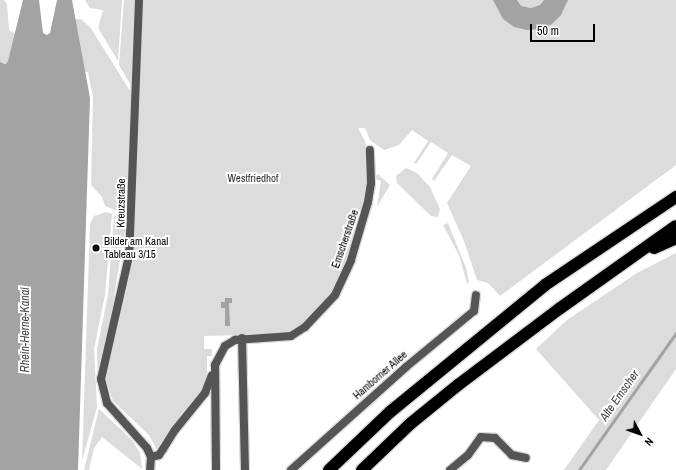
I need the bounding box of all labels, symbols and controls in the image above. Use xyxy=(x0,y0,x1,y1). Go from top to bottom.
scale bar xyxy=(532,16,597,42)
text: 50 m xyxy=(537,23,559,39)
park label: Westfriedhof xyxy=(228,171,278,185)
street label: Kreuzstraße xyxy=(114,178,128,228)
street label: Emscherstraße xyxy=(329,208,361,270)
place label: Bilder am Kanal Tableau 3/15 xyxy=(104,235,168,261)
marker: Bilder am Kanal Tableau 3/15 xyxy=(91,243,101,253)
water label: Rhein-Herne-Kanal xyxy=(19,288,33,372)
street label: Hamborner Allee xyxy=(350,348,410,402)
water label: Alte Emscher xyxy=(597,368,643,424)
north arrow xyxy=(620,414,660,454)
text: N xyxy=(642,435,656,449)

